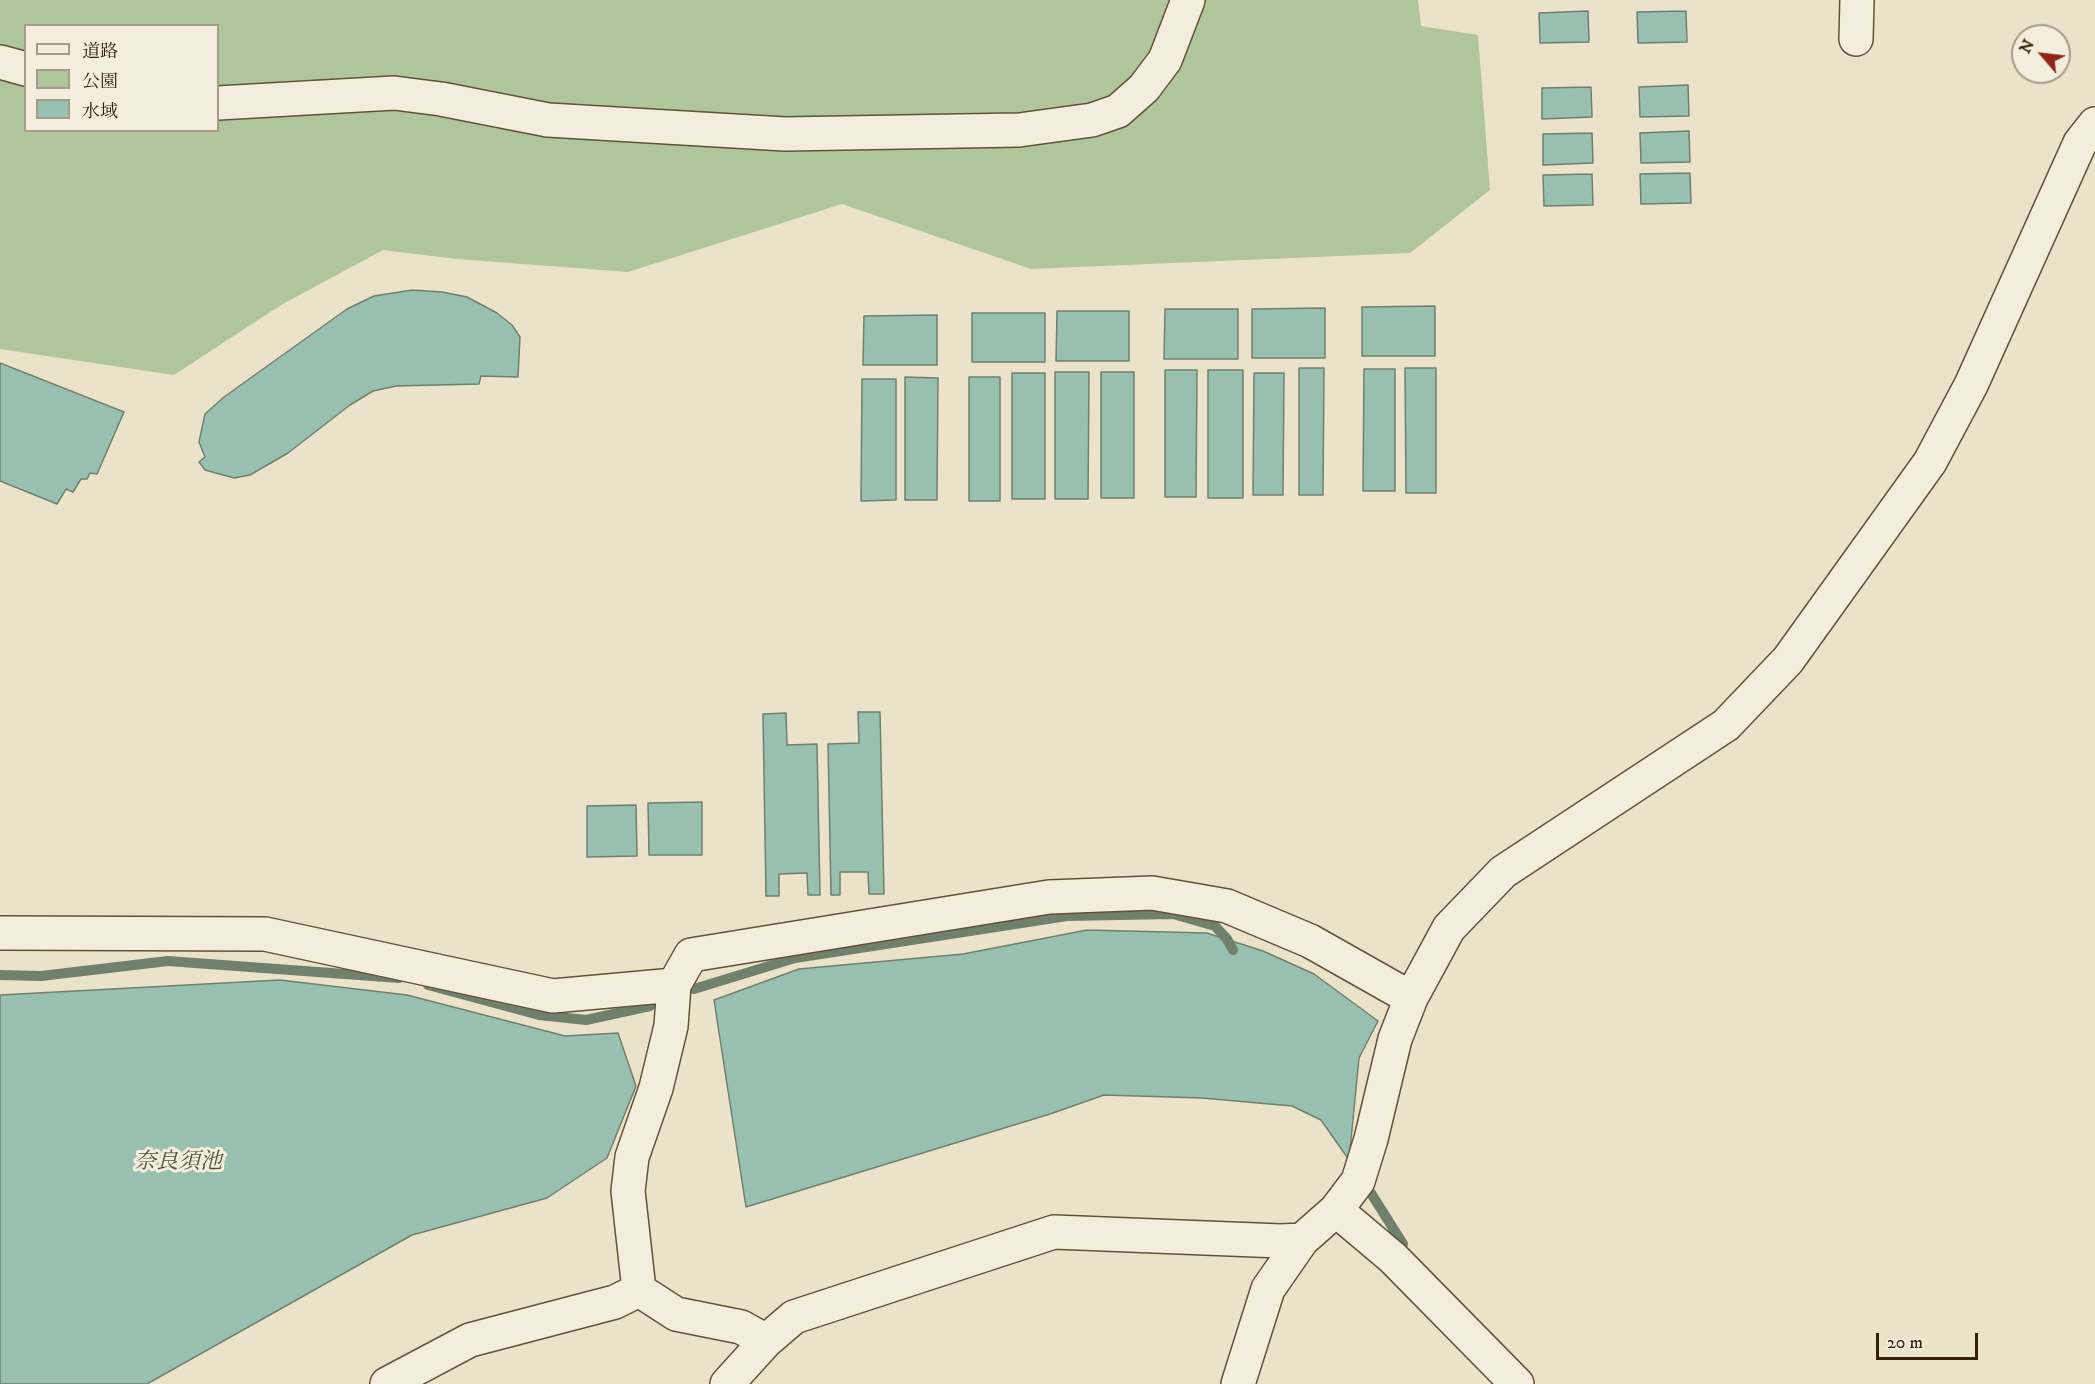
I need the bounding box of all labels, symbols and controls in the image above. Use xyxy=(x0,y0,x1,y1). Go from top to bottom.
legend xyxy=(24,24,219,132)
north arrow xyxy=(2011,24,2071,84)
text: N xyxy=(2015,36,2039,57)
text: 道路 xyxy=(82,41,118,63)
text: 公園 xyxy=(82,71,118,93)
text: 水域 xyxy=(82,101,118,123)
water label: 奈良須池 xyxy=(134,1150,222,1176)
scale bar xyxy=(1879,1321,1981,1359)
text: 20 m xyxy=(1887,1332,1923,1354)

